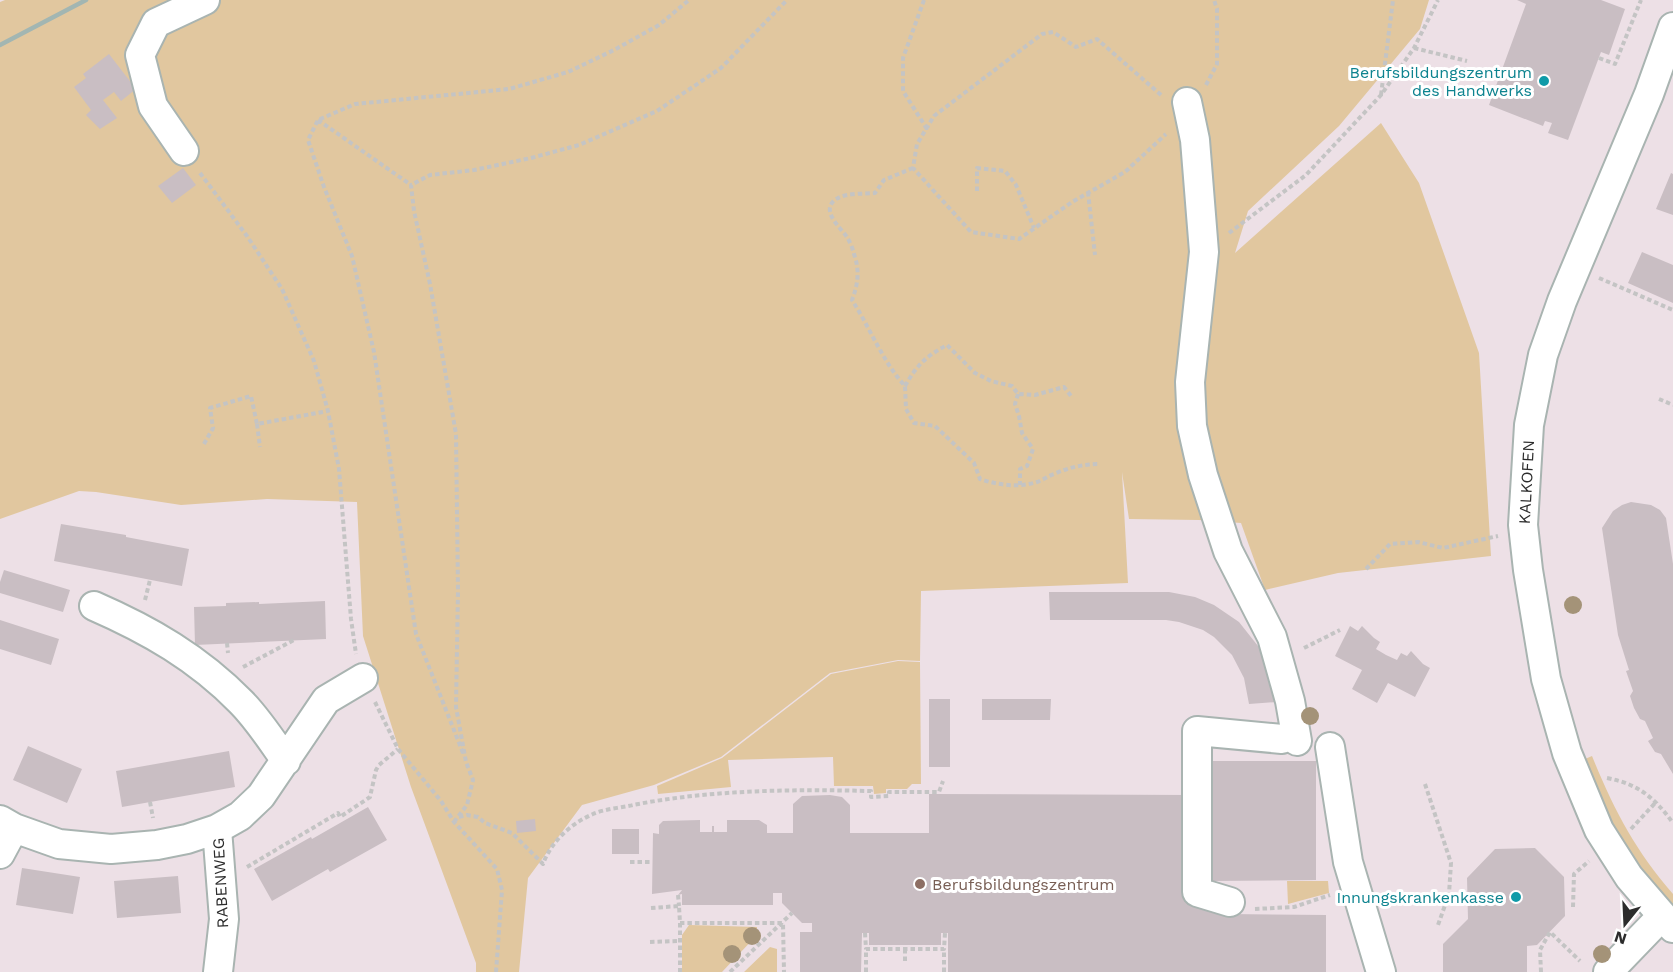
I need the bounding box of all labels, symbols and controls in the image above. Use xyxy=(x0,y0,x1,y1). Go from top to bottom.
place label: Berufsbildungszentrum des Handwerks xyxy=(1349,63,1532,100)
marker: Berufsbildungszentrum des Handwerks xyxy=(1537,74,1551,88)
street label: KALKOFEN xyxy=(1515,439,1538,525)
street label: RABENWEG xyxy=(209,837,232,929)
place label: Berufsbildungszentrum xyxy=(932,875,1115,894)
marker: Berufsbildungszentrum xyxy=(913,877,927,891)
place label: Innungskrankenkasse xyxy=(1336,888,1504,907)
marker: Innungskrankenkasse xyxy=(1509,890,1523,904)
north arrow xyxy=(1595,894,1655,954)
text: N xyxy=(1612,927,1629,949)

